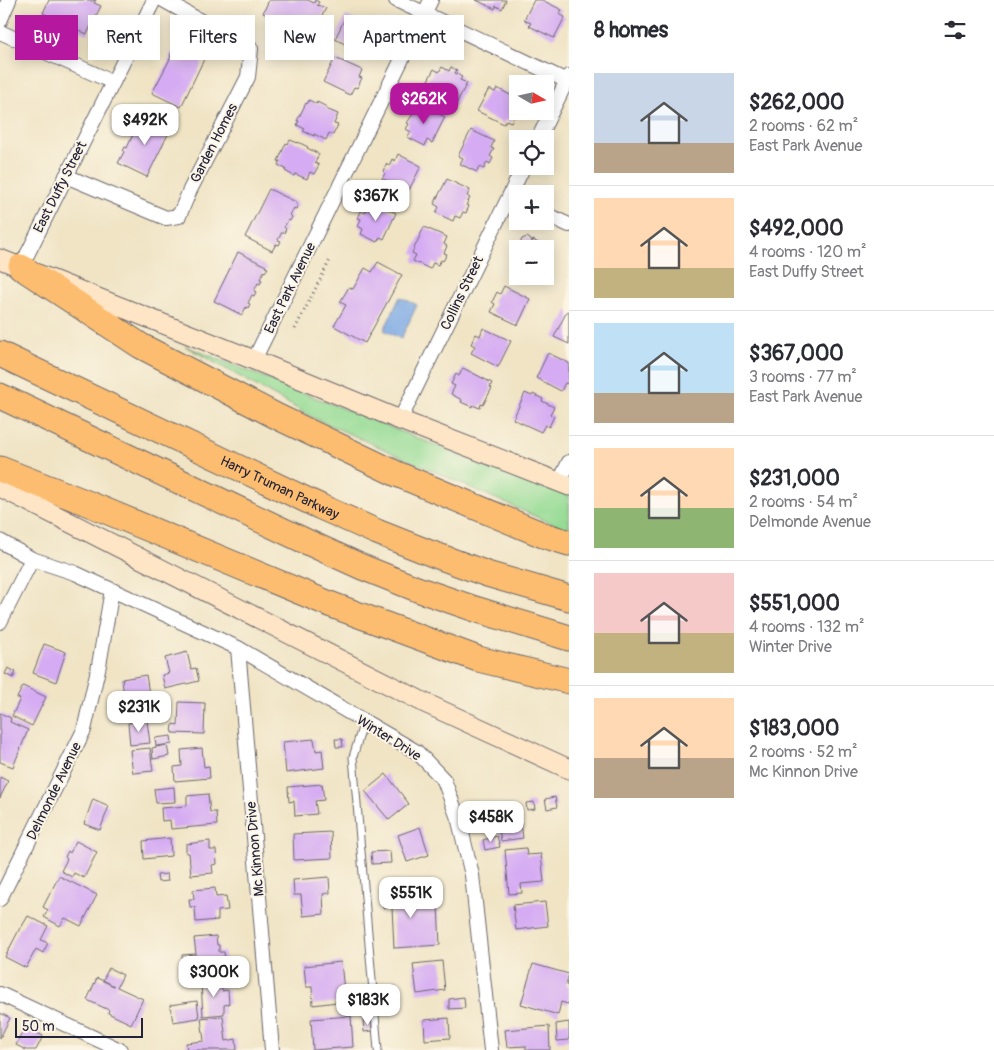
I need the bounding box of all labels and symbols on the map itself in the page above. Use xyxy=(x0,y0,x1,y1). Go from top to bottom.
north arrow xyxy=(509,75,554,120)
pin: $262K xyxy=(389,82,459,125)
street label: Garden Homes xyxy=(187,100,242,185)
pin: $492K xyxy=(110,104,180,146)
street label: East Duffy Street xyxy=(30,138,91,236)
pin: $367K xyxy=(341,180,411,222)
street label: East Park Avenue xyxy=(261,240,319,336)
street label: Collins Street xyxy=(437,253,487,333)
street label: Harry Truman Parkway xyxy=(218,452,342,523)
pin: $231K xyxy=(104,690,174,733)
street label: Winter Drive xyxy=(354,712,424,764)
street label: Delmonde Avenue xyxy=(23,739,85,843)
pin: $458K xyxy=(456,800,526,843)
street label: Mc Kinnon Drive xyxy=(242,801,268,897)
pin: $551K xyxy=(376,876,446,919)
pin: $300K xyxy=(179,956,249,998)
pin: $183K xyxy=(333,984,403,1026)
scale bar xyxy=(15,1015,142,1038)

